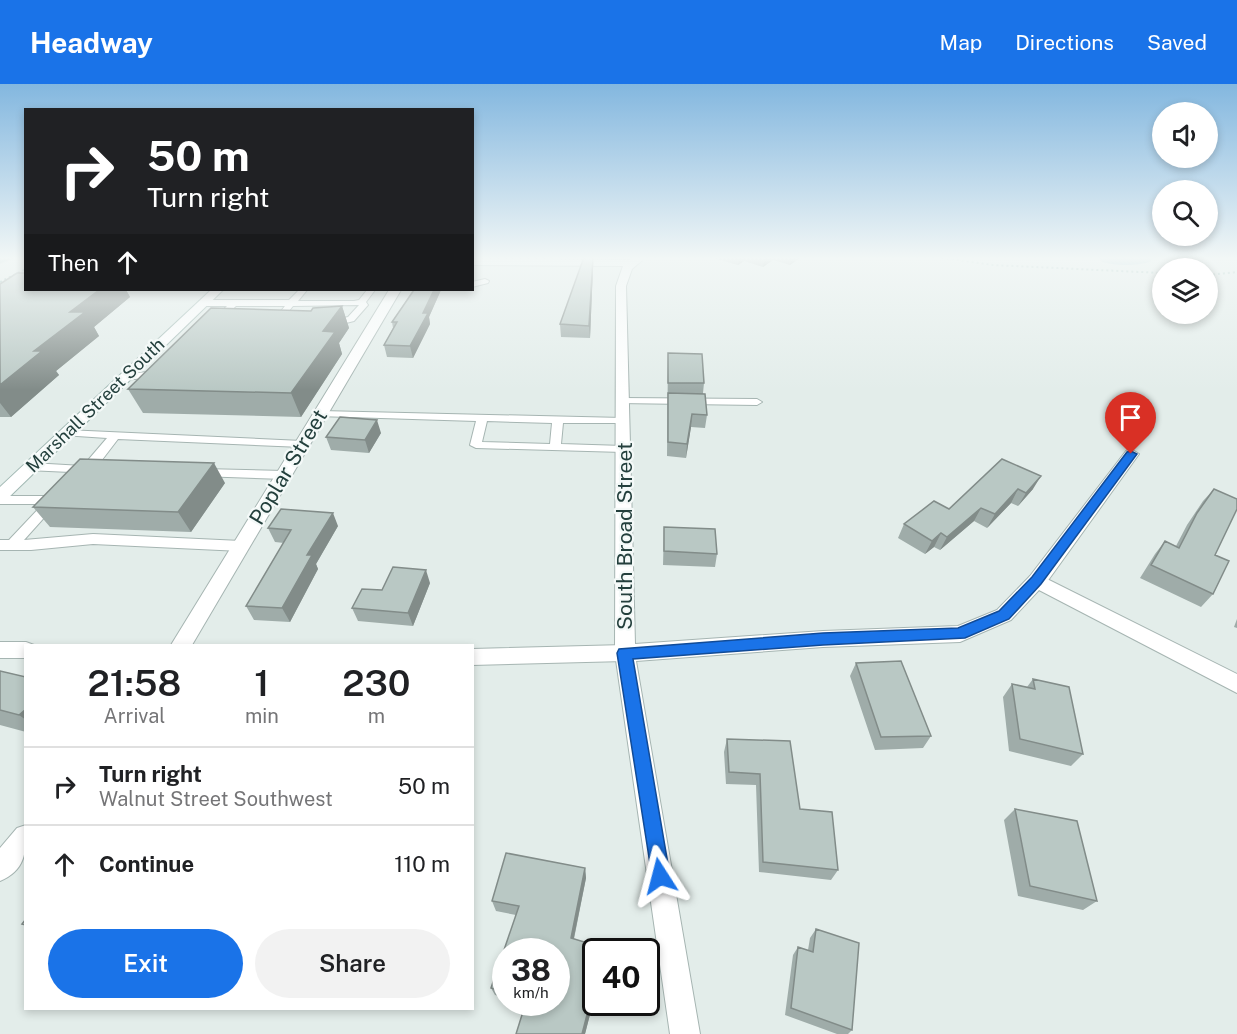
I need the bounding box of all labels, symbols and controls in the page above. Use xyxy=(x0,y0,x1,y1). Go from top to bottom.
text: Headway xyxy=(30,26,153,59)
text: Map xyxy=(940,30,982,55)
text: Directions xyxy=(1015,30,1114,55)
text: Saved xyxy=(1147,30,1207,55)
map controls xyxy=(1152,102,1218,324)
button: sound xyxy=(1152,102,1218,168)
text: 50 m xyxy=(147,131,250,180)
icon: right xyxy=(48,132,126,210)
button: search xyxy=(1152,180,1218,246)
text: Turn right xyxy=(147,181,270,213)
icon: ahead xyxy=(111,246,144,279)
text: Then xyxy=(48,250,99,276)
button: layers xyxy=(1152,258,1218,324)
street label: Marshall Street South xyxy=(21,333,169,477)
pin xyxy=(1105,392,1156,454)
icon: arrive xyxy=(1114,401,1147,434)
street label: Poplar Street xyxy=(244,405,332,529)
street label: South Broad Street xyxy=(612,442,637,630)
text: 21:58 xyxy=(88,662,181,704)
text: 1 xyxy=(254,662,269,704)
text: 230 xyxy=(342,662,410,704)
text: Arrival xyxy=(104,704,165,728)
text: min xyxy=(245,704,279,728)
text: m xyxy=(368,704,385,728)
text: Turn right xyxy=(99,761,202,787)
icon: right xyxy=(48,770,81,803)
text: 50 m xyxy=(398,773,450,799)
text: Walnut Street Southwest xyxy=(99,787,333,811)
position arrow xyxy=(628,844,692,908)
icon: ahead xyxy=(48,848,81,881)
text: Continue xyxy=(99,851,194,877)
text: 110 m xyxy=(394,851,450,877)
button: Exit xyxy=(48,929,243,998)
button: Share xyxy=(255,929,450,998)
speed limit sign: 40 xyxy=(582,938,660,1016)
text: 38 xyxy=(511,952,551,988)
text: km/h xyxy=(513,984,549,1001)

